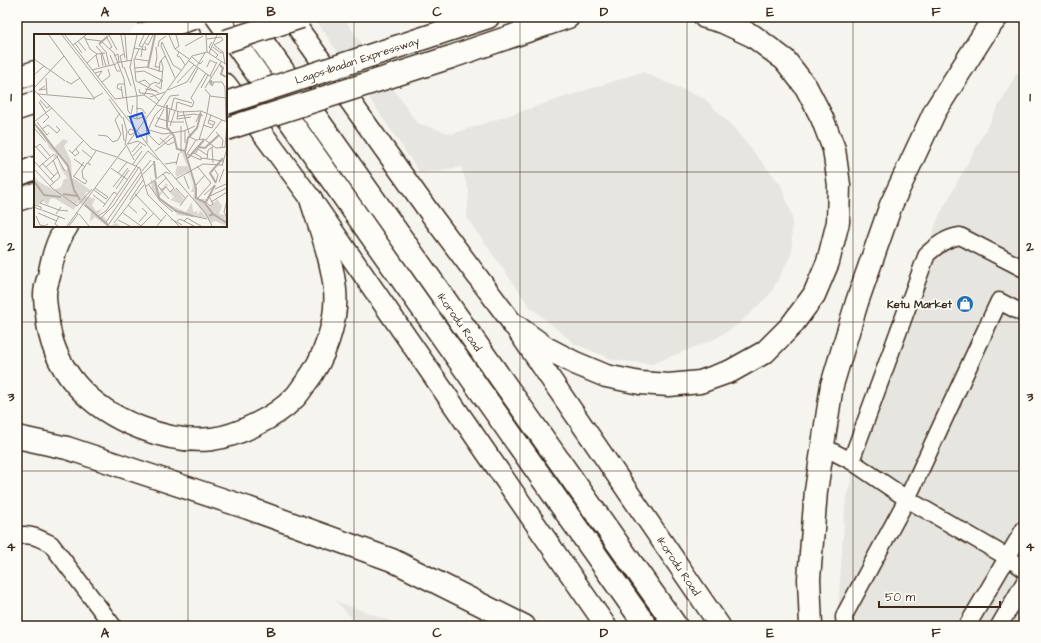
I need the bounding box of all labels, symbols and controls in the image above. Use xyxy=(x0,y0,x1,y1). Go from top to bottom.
text: A xyxy=(101,3,110,21)
text: B xyxy=(266,3,276,21)
text: C xyxy=(432,3,442,21)
text: D xyxy=(600,3,609,21)
text: E xyxy=(766,3,774,21)
text: F xyxy=(931,3,941,21)
street label: Lagos-Ibadan Expressway xyxy=(293,33,422,89)
inset map xyxy=(34,34,227,227)
text: 1 xyxy=(10,88,12,106)
text: 1 xyxy=(1029,88,1031,106)
text: 2 xyxy=(6,238,15,256)
text: 2 xyxy=(1025,238,1034,256)
street label: Ikorodu Road xyxy=(434,290,485,355)
shop icon: Ketu Market xyxy=(955,294,975,314)
place label: Ketu Market xyxy=(887,297,953,312)
text: 3 xyxy=(7,388,15,406)
text: 3 xyxy=(1026,388,1034,406)
street label: Ikorodu Road xyxy=(653,534,704,599)
text: 4 xyxy=(7,538,16,556)
text: 4 xyxy=(1026,538,1035,556)
scale bar xyxy=(879,583,1000,609)
text: 50 m xyxy=(885,589,916,606)
text: A xyxy=(101,624,110,642)
text: B xyxy=(266,624,276,642)
text: C xyxy=(432,624,442,642)
text: D xyxy=(600,624,609,642)
text: E xyxy=(766,624,774,642)
text: F xyxy=(931,624,941,642)

